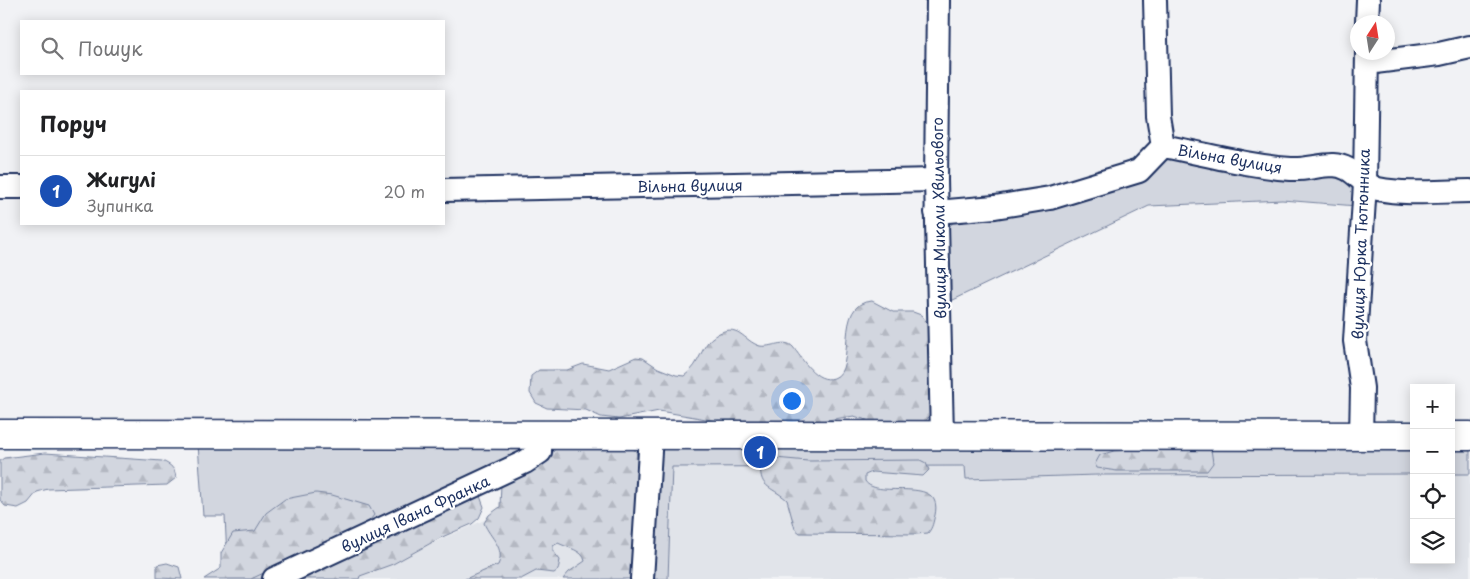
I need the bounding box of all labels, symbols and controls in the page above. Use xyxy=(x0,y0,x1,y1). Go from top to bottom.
north arrow xyxy=(1350,15,1395,60)
search box xyxy=(20,20,445,75)
icon: search xyxy=(38,34,66,62)
text: Пошук xyxy=(78,34,143,62)
text: Поруч xyxy=(40,107,107,139)
street label: вулиця Миколи Хвильового xyxy=(925,117,951,319)
street label: Вільна вулиця xyxy=(1176,137,1284,179)
street label: вулиця Юрка Тютюнника xyxy=(1345,148,1375,340)
text: Жигулі xyxy=(87,165,156,193)
street label: Вільна вулиця xyxy=(637,173,743,197)
text: 1 xyxy=(52,179,60,203)
text: 20 m xyxy=(384,179,425,203)
text: Зупинка xyxy=(87,193,153,217)
map controls xyxy=(1410,384,1455,564)
button: + xyxy=(1410,384,1455,429)
your location xyxy=(779,388,805,414)
button: − xyxy=(1410,429,1455,474)
pin: 1 xyxy=(744,433,776,471)
street label: вулиця Івана Франка xyxy=(337,468,494,558)
button: locate xyxy=(1410,474,1455,519)
button: layers xyxy=(1410,519,1455,564)

